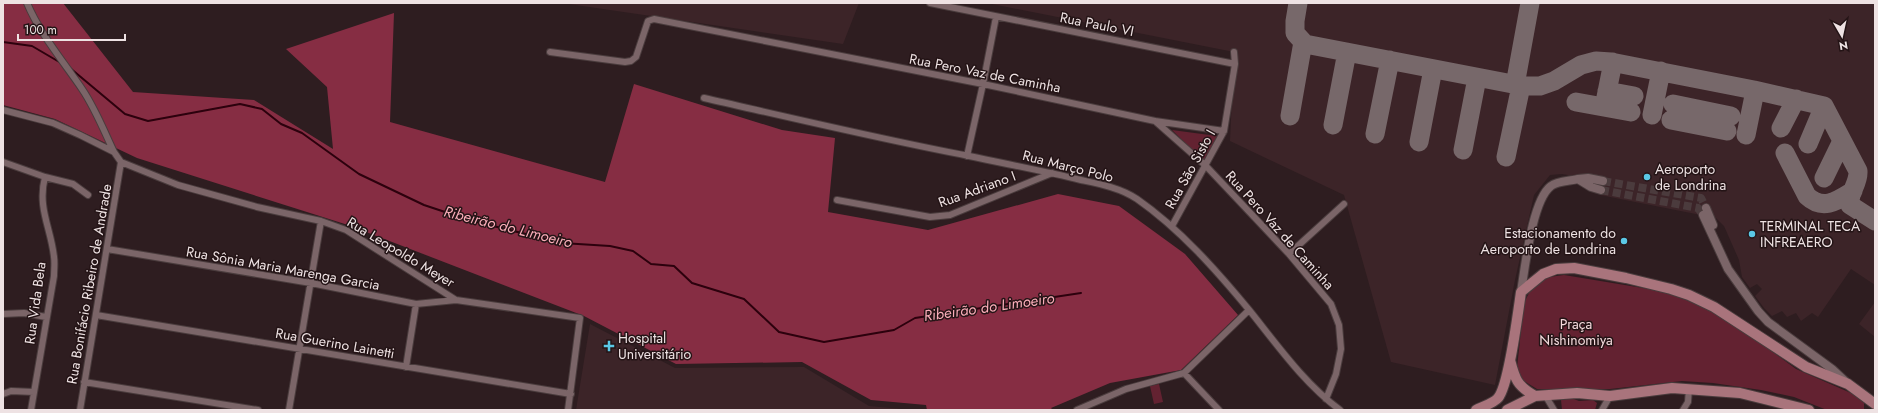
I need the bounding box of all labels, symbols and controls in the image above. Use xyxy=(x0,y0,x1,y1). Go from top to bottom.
street label: Rua Paulo VI xyxy=(1058,7,1136,41)
scale bar xyxy=(18,16,125,42)
north arrow xyxy=(1822,16,1862,56)
text: 100 m xyxy=(24,21,57,39)
text: N xyxy=(1838,37,1849,54)
street label: Rua Pero Vaz de Caminha xyxy=(908,48,1062,98)
street label: Rua São Sisto I xyxy=(1160,126,1220,212)
street label: Rua Março Polo xyxy=(1020,145,1116,187)
place label: Aeroporto de Londrina xyxy=(1655,159,1726,195)
street label: Rua Adriano I xyxy=(935,166,1019,212)
street label: Rua Pero Vaz de Caminha xyxy=(1221,166,1339,294)
marker: Aeroporto de Londrina xyxy=(1642,172,1652,182)
street label: Rua Bonifácio Ribeiro de Andrade xyxy=(62,182,116,386)
water label: Ribeirão do Limoeiro xyxy=(441,200,575,254)
street label: Rua Leopoldo Meyer xyxy=(343,212,459,292)
place label: TERMINAL TECA INFREAERO xyxy=(1760,216,1861,252)
place label: Estacionamento do Aeroporto de Londrina xyxy=(1480,223,1616,259)
marker: TERMINAL TECA INFREAERO xyxy=(1747,229,1757,239)
marker: Estacionamento do Aeroporto de Londrina xyxy=(1619,236,1629,246)
street label: Rua Sônia Maria Marenga Garcia xyxy=(185,241,381,295)
street label: Rua Vida Bela xyxy=(19,261,51,345)
water label: Ribeirão do Limoeiro xyxy=(922,287,1056,327)
park label: Praça Nishinomiya xyxy=(1539,314,1613,350)
street label: Rua Guerino Lainetti xyxy=(274,323,396,363)
place label: Hospital Universitário xyxy=(618,328,692,364)
marker: Hospital Universitário xyxy=(603,340,615,352)

